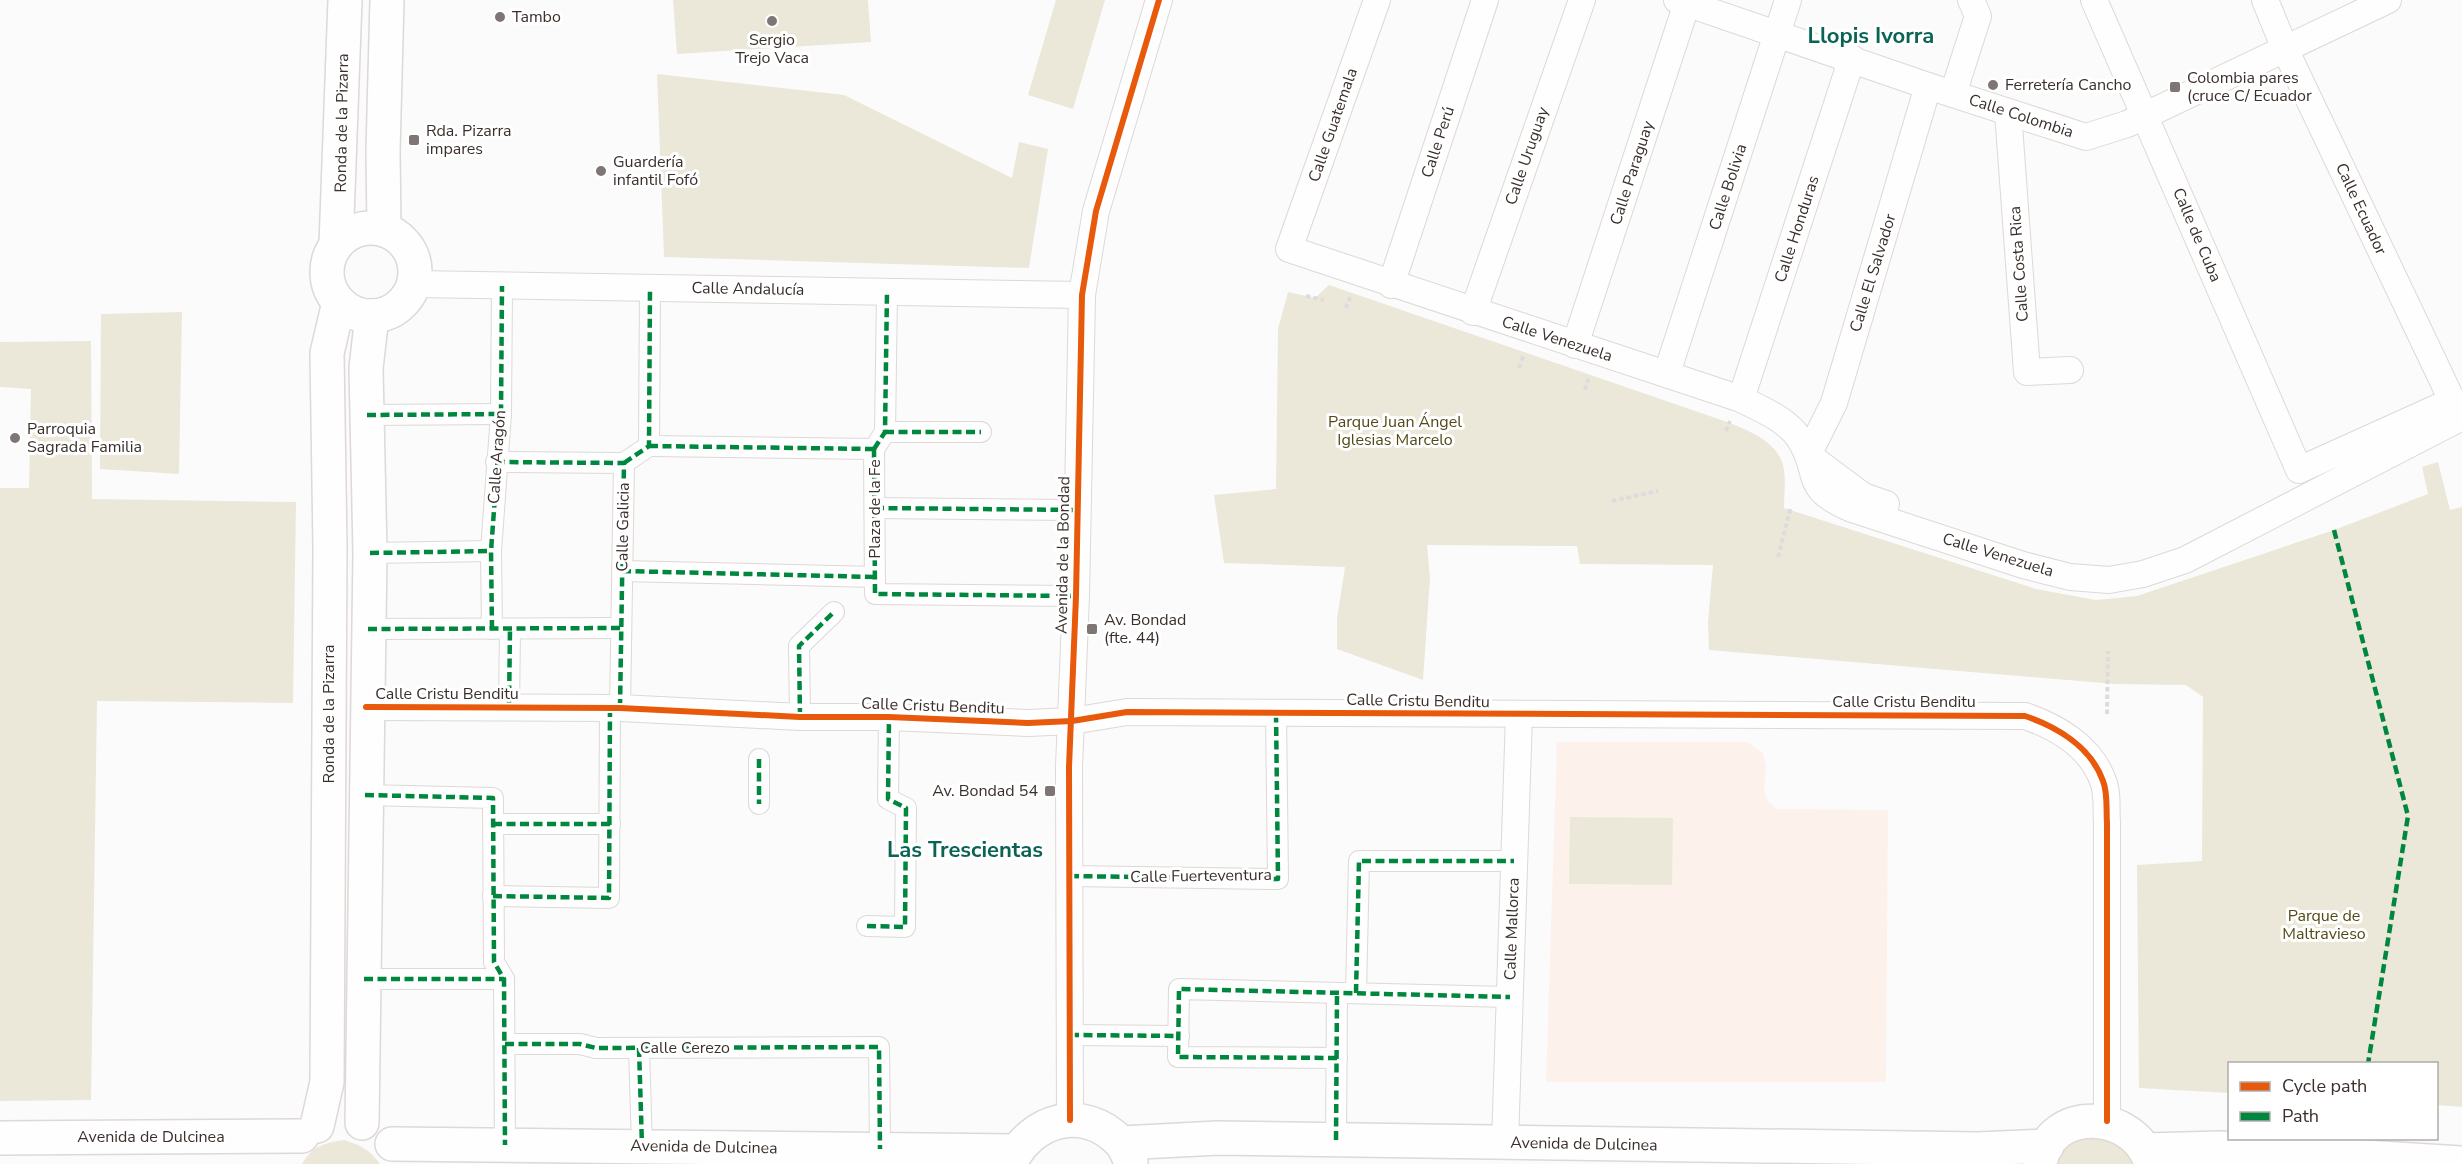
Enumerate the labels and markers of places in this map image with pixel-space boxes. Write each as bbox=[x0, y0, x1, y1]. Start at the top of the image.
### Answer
place label: Tambo bbox=[512, 6, 561, 28]
marker: Tambo bbox=[493, 10, 507, 24]
marker: Sergio Trejo Vaca bbox=[765, 14, 779, 28]
place label: Sergio Trejo Vaca bbox=[735, 29, 809, 69]
place label: Colombia pares (cruce C/ Ecuador bbox=[2187, 67, 2312, 107]
place label: Ferretería Cancho bbox=[2005, 74, 2131, 96]
marker: Ferretería Cancho bbox=[1986, 78, 2000, 92]
marker: Colombia pares (cruce C/ Ecuador bbox=[2168, 80, 2182, 94]
place label: Rda. Pizarra impares bbox=[426, 120, 512, 160]
marker: Rda. Pizarra impares bbox=[407, 133, 421, 147]
place label: Guardería infantil Fofó bbox=[613, 151, 698, 191]
marker: Guardería infantil Fofó bbox=[594, 164, 608, 178]
place label: Parroquia Sagrada Familia bbox=[27, 418, 142, 458]
marker: Parroquia Sagrada Familia bbox=[8, 431, 22, 445]
place label: Av. Bondad (fte. 44) bbox=[1104, 609, 1186, 649]
marker: Av. Bondad (fte. 44) bbox=[1085, 622, 1099, 636]
place label: Av. Bondad 54 bbox=[932, 780, 1038, 802]
marker: Av. Bondad 54 bbox=[1043, 784, 1057, 798]

